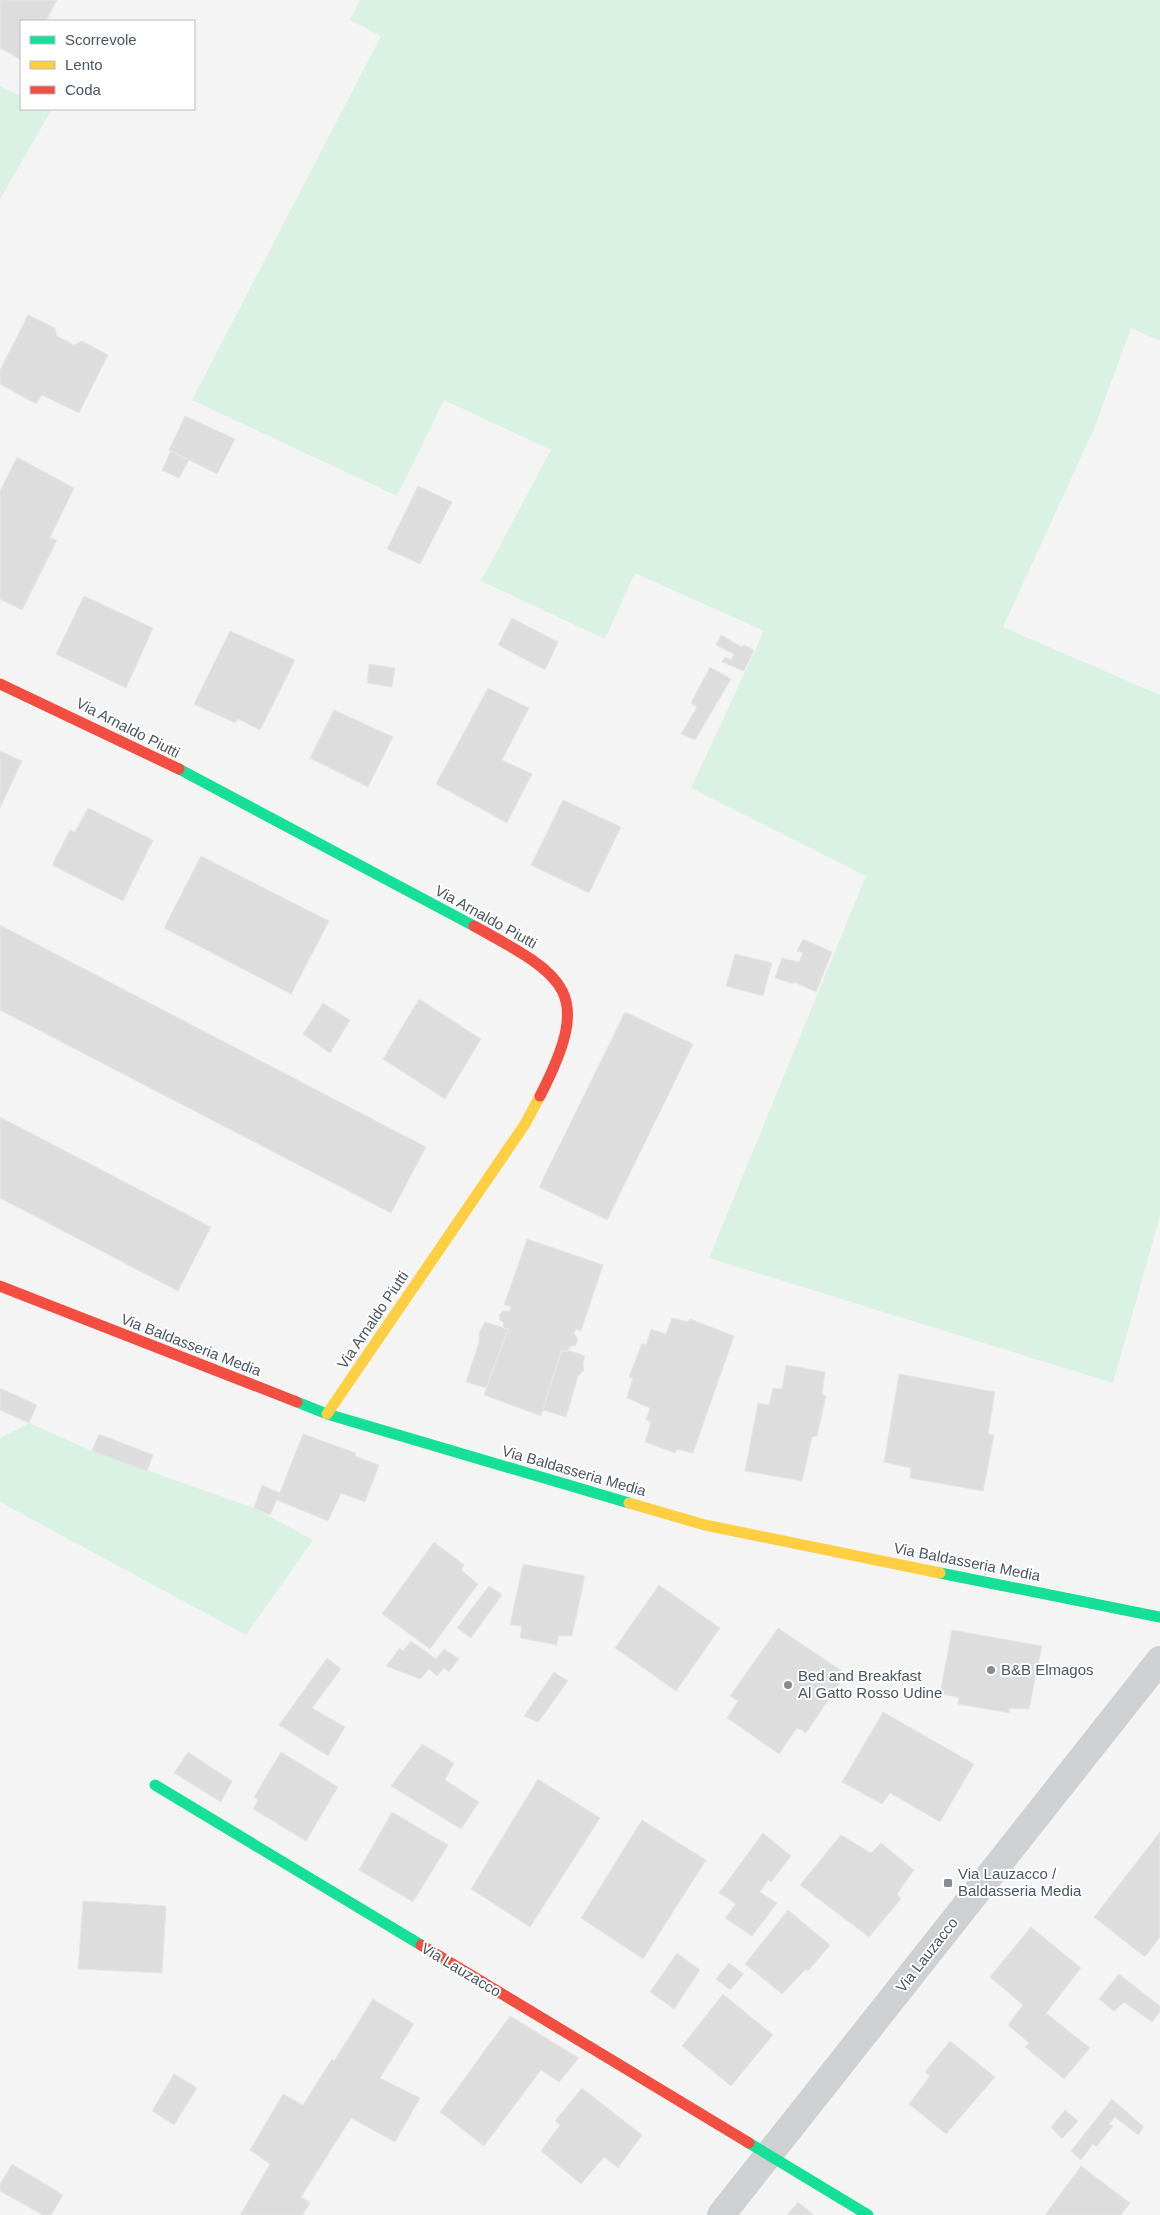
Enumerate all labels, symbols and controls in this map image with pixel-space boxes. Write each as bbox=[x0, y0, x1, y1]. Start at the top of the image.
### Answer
legend bbox=[20, 20, 195, 110]
text: Scorrevole bbox=[65, 31, 137, 48]
text: Lento bbox=[65, 56, 103, 73]
text: Coda bbox=[65, 81, 102, 98]
street label: Via Arnaldo Piutti bbox=[74, 694, 183, 761]
street label: Via Arnaldo Piutti bbox=[432, 882, 540, 952]
street label: Via Arnaldo Piutti bbox=[334, 1268, 411, 1372]
street label: Via Baldasseria Media bbox=[119, 1310, 264, 1379]
street label: Via Baldasseria Media bbox=[500, 1442, 649, 1499]
street label: Via Baldasseria Media bbox=[892, 1539, 1042, 1584]
place label: B&B Elmagos bbox=[1001, 1661, 1094, 1678]
marker: B&B Elmagos bbox=[985, 1664, 997, 1676]
place label: Bed and Breakfast Al Gatto Rosso Udine bbox=[798, 1667, 942, 1701]
marker: Bed and Breakfast Al Gatto Rosso Udine bbox=[782, 1679, 794, 1691]
place label: Via Lauzacco / Baldasseria Media bbox=[958, 1865, 1082, 1899]
marker: Via Lauzacco / Baldasseria Media bbox=[942, 1877, 954, 1889]
street label: Via Lauzacco bbox=[892, 1914, 961, 1995]
street label: Via Lauzacco bbox=[418, 1939, 504, 2000]

